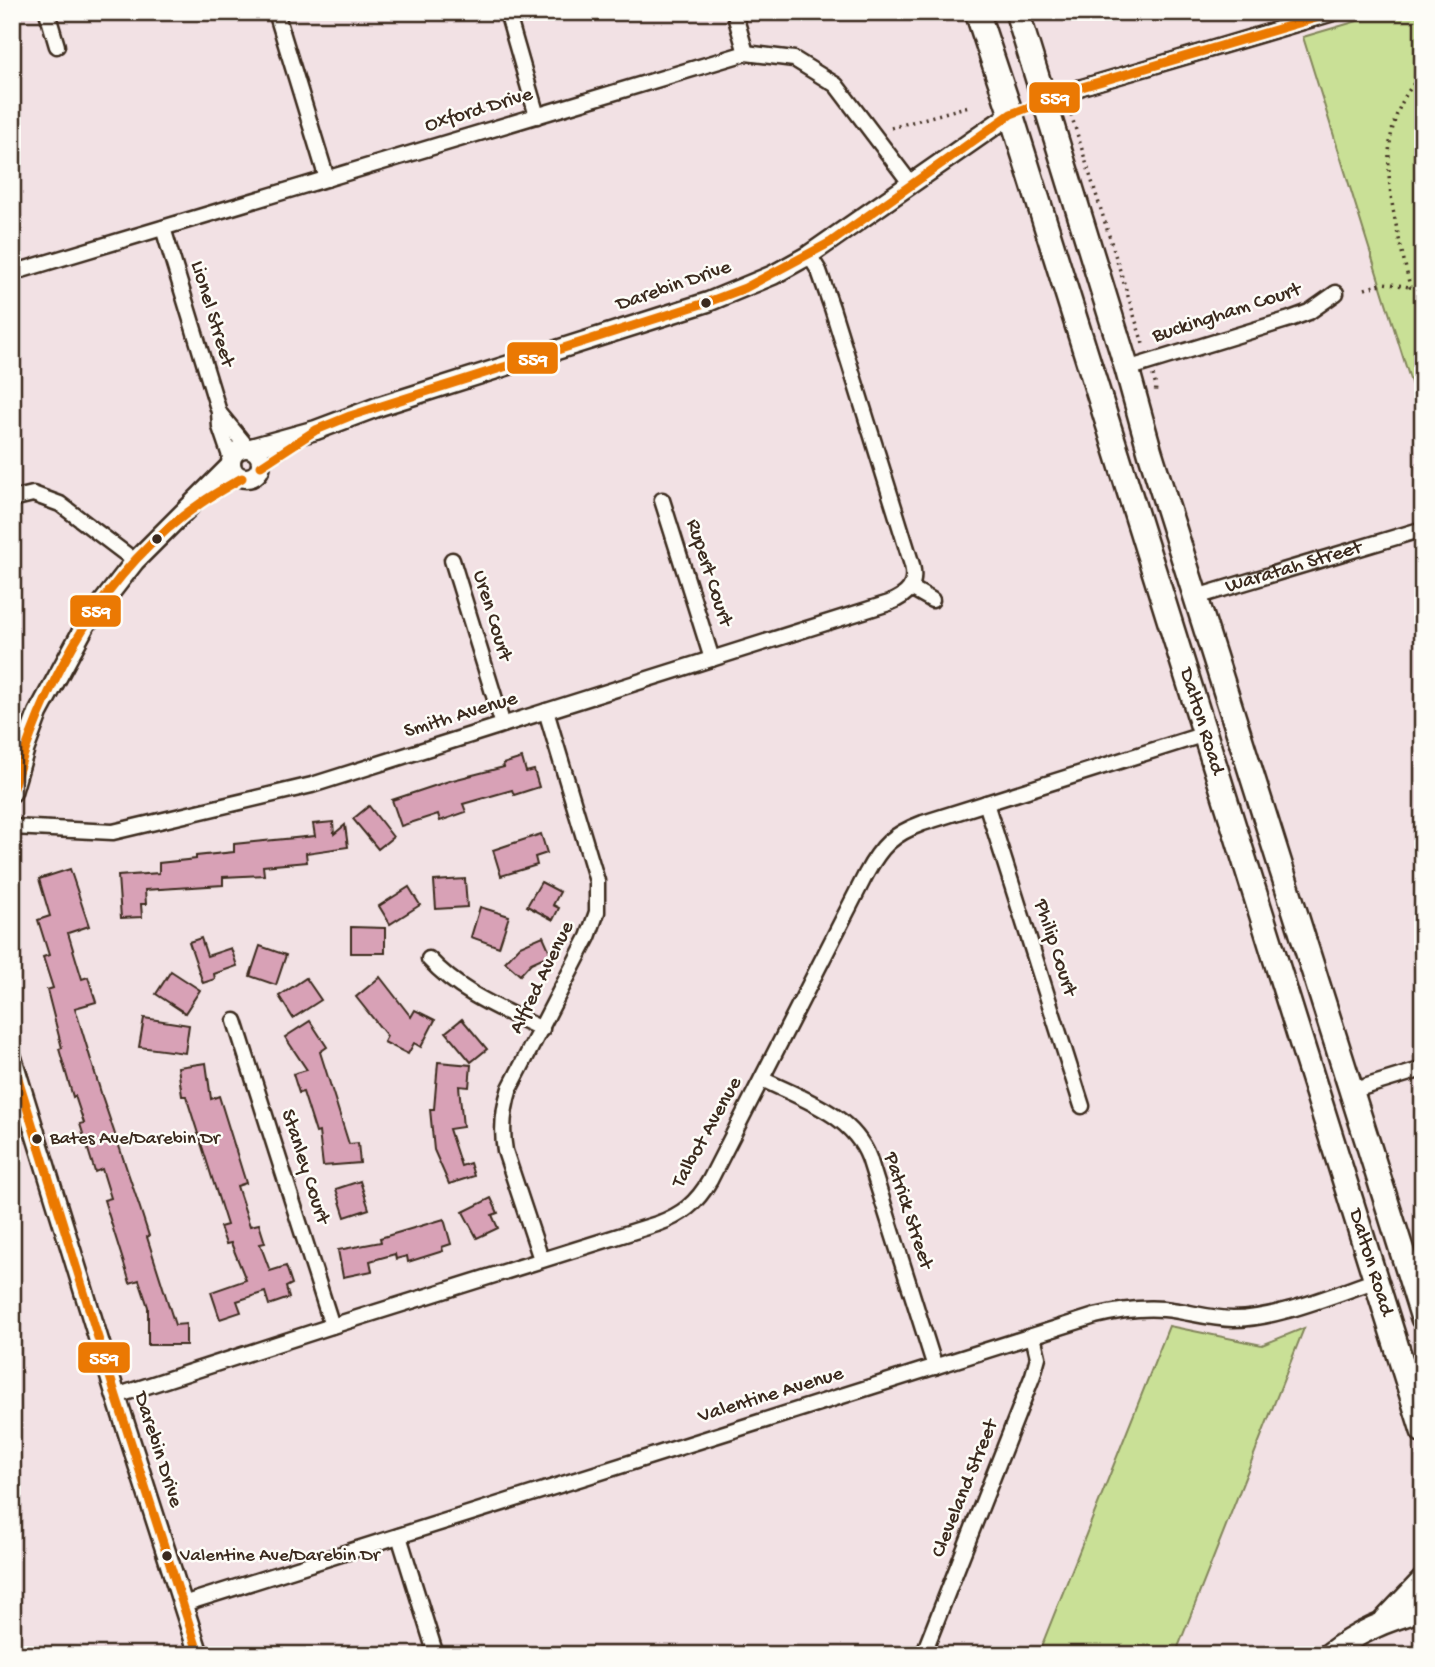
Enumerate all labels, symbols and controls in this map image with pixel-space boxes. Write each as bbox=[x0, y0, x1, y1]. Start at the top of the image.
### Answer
line badge: 559 bbox=[1028, 81, 1081, 114]
street label: Oxford Drive bbox=[422, 82, 537, 139]
text: 559 bbox=[1040, 89, 1070, 112]
street label: Darebin Drive bbox=[611, 255, 736, 319]
street label: Lionel Street bbox=[183, 258, 240, 372]
street label: Buckingham Court bbox=[1149, 277, 1307, 350]
unlabelled marker bbox=[699, 296, 713, 310]
line badge: 559 bbox=[506, 341, 559, 375]
text: 559 bbox=[518, 350, 548, 373]
street label: Rupert Court bbox=[679, 516, 738, 632]
unlabelled marker bbox=[150, 532, 164, 546]
street label: Waratah Street bbox=[1222, 535, 1367, 600]
street label: Uren Court bbox=[465, 568, 517, 667]
line badge: 559 bbox=[69, 594, 122, 628]
text: 559 bbox=[81, 602, 111, 625]
street label: Dalton Road bbox=[1172, 663, 1230, 779]
street label: Smith Avenue bbox=[401, 687, 522, 745]
street label: Philip Court bbox=[1026, 896, 1082, 1002]
street label: Alfred Avenue bbox=[505, 917, 582, 1038]
street label: Talbot Avenue bbox=[667, 1072, 749, 1194]
street label: Stanley Court bbox=[274, 1107, 335, 1230]
place label: Bates Ave/Darebin Dr bbox=[49, 1128, 222, 1151]
marker: Bates Ave/Darebin Dr bbox=[30, 1132, 44, 1146]
street label: Patrick Street bbox=[876, 1149, 938, 1275]
street label: Dalton Road bbox=[1341, 1204, 1399, 1321]
line badge: 559 bbox=[77, 1341, 131, 1374]
text: 559 bbox=[89, 1349, 119, 1372]
street label: Valentine Avenue bbox=[694, 1362, 848, 1430]
street label: Darebin Drive bbox=[126, 1387, 188, 1512]
street label: Cleveland Street bbox=[927, 1414, 1006, 1562]
place label: Valentine Ave/Darebin Dr bbox=[179, 1545, 382, 1568]
marker: Valentine Ave/Darebin Dr bbox=[160, 1549, 174, 1563]

